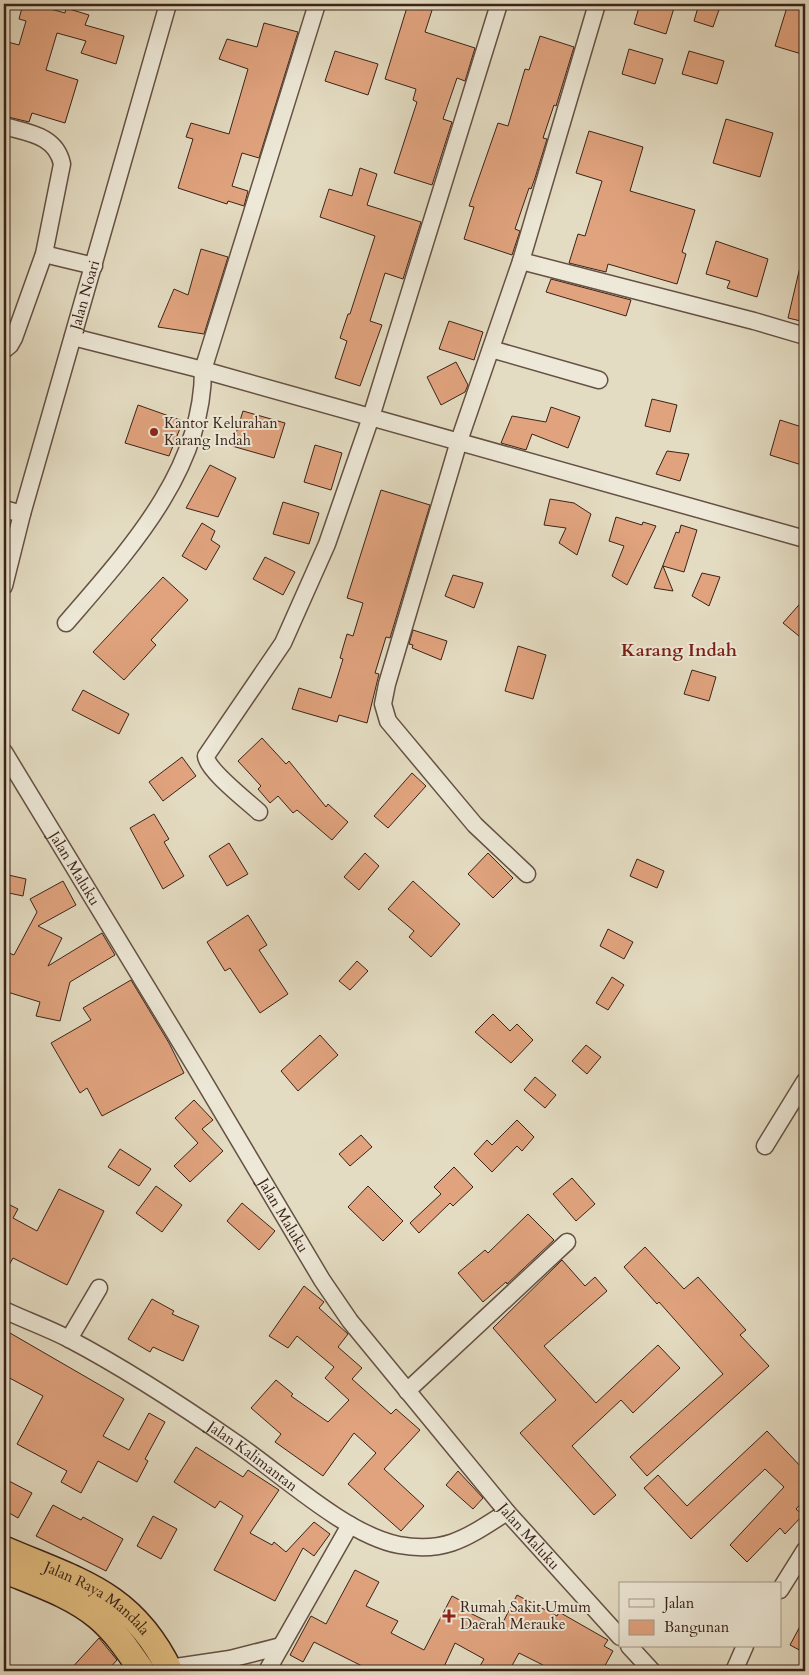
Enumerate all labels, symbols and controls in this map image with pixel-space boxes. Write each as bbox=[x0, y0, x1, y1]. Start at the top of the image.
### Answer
street label: Jalan Noari bbox=[65, 258, 104, 334]
place label: Kantor Kelurahan Karang Indah bbox=[164, 413, 278, 450]
marker: Kantor Kelurahan Karang Indah bbox=[148, 426, 160, 438]
district label: Karang Indah bbox=[621, 638, 737, 663]
street label: Jalan Maluku bbox=[43, 826, 105, 909]
street label: Jalan Maluku bbox=[253, 1173, 313, 1256]
street label: Jalan Kalimantan bbox=[202, 1415, 302, 1496]
street label: Jalan Maluku bbox=[492, 1497, 564, 1574]
street label: Jalan Raya Mandala bbox=[39, 1556, 155, 1640]
legend bbox=[619, 1582, 782, 1648]
text: Jalan bbox=[662, 1593, 695, 1613]
place label: Rumah Sakit Umum Daerah Merauke bbox=[460, 1597, 591, 1634]
marker: Rumah Sakit Umum Daerah Merauke bbox=[442, 1609, 456, 1623]
text: Bangunan bbox=[664, 1617, 730, 1637]

